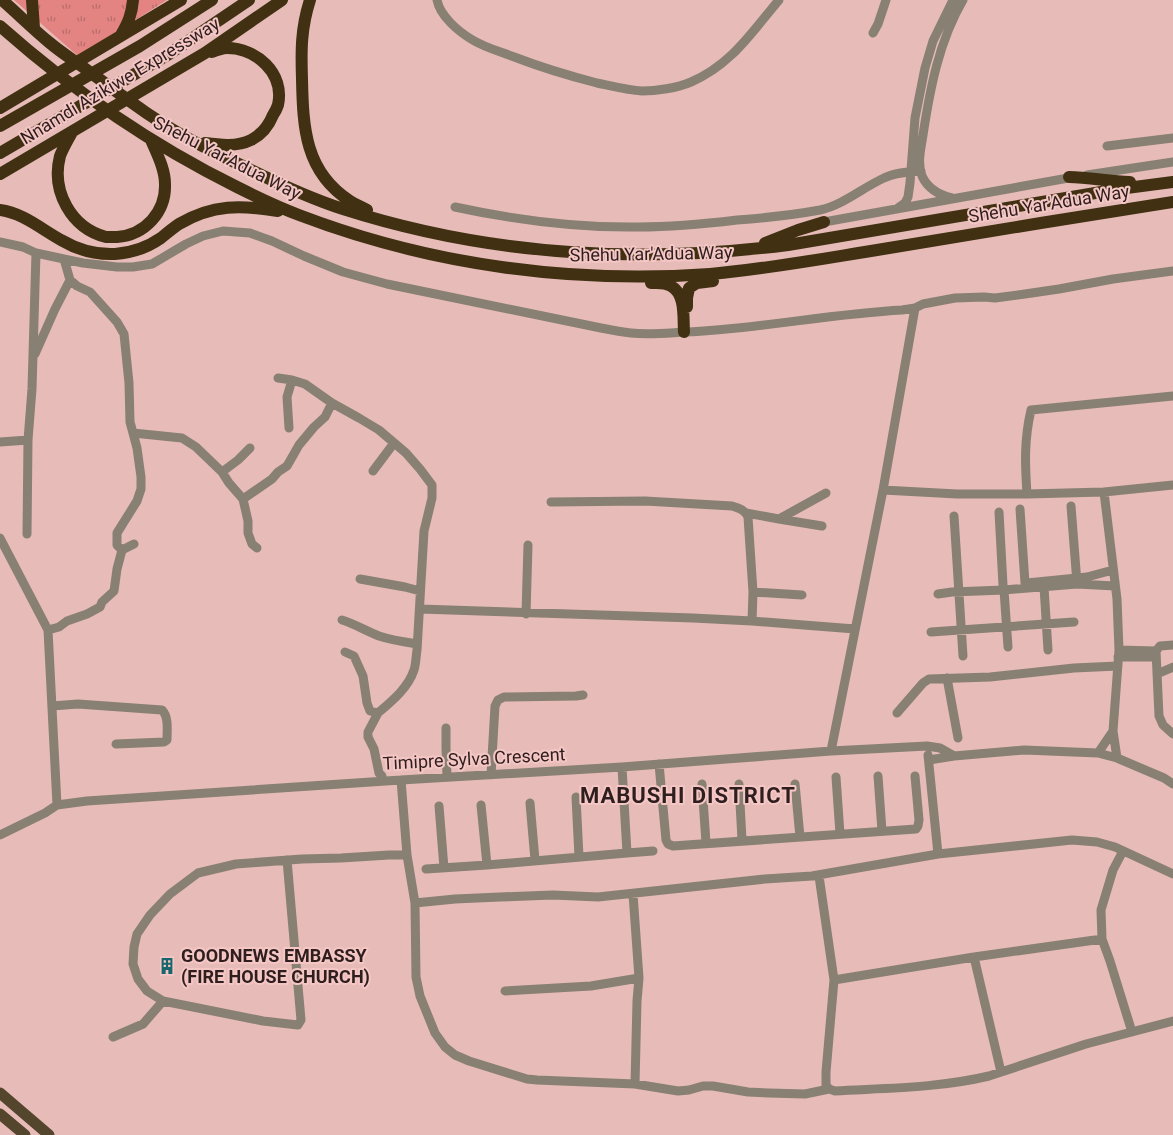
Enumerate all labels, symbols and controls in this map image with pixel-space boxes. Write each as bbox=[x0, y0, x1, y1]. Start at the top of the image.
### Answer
street label: Nnamdi Azikiwe Expressway bbox=[16, 12, 224, 148]
street label: Shehu Yar'Adua Way bbox=[150, 111, 305, 204]
street label: Shehu Yar'Adua Way bbox=[967, 180, 1131, 227]
street label: Shehu Yar'Adua Way bbox=[569, 242, 733, 265]
street label: Timipre Sylva Crescent bbox=[382, 743, 566, 774]
district label: MABUSHI DISTRICT bbox=[580, 783, 796, 808]
place label: GOODNEWS EMBASSY (FIRE HOUSE CHURCH) bbox=[181, 945, 370, 988]
building icon: GOODNEWS EMBASSY (FIRE HOUSE CHURCH) bbox=[157, 956, 177, 976]

